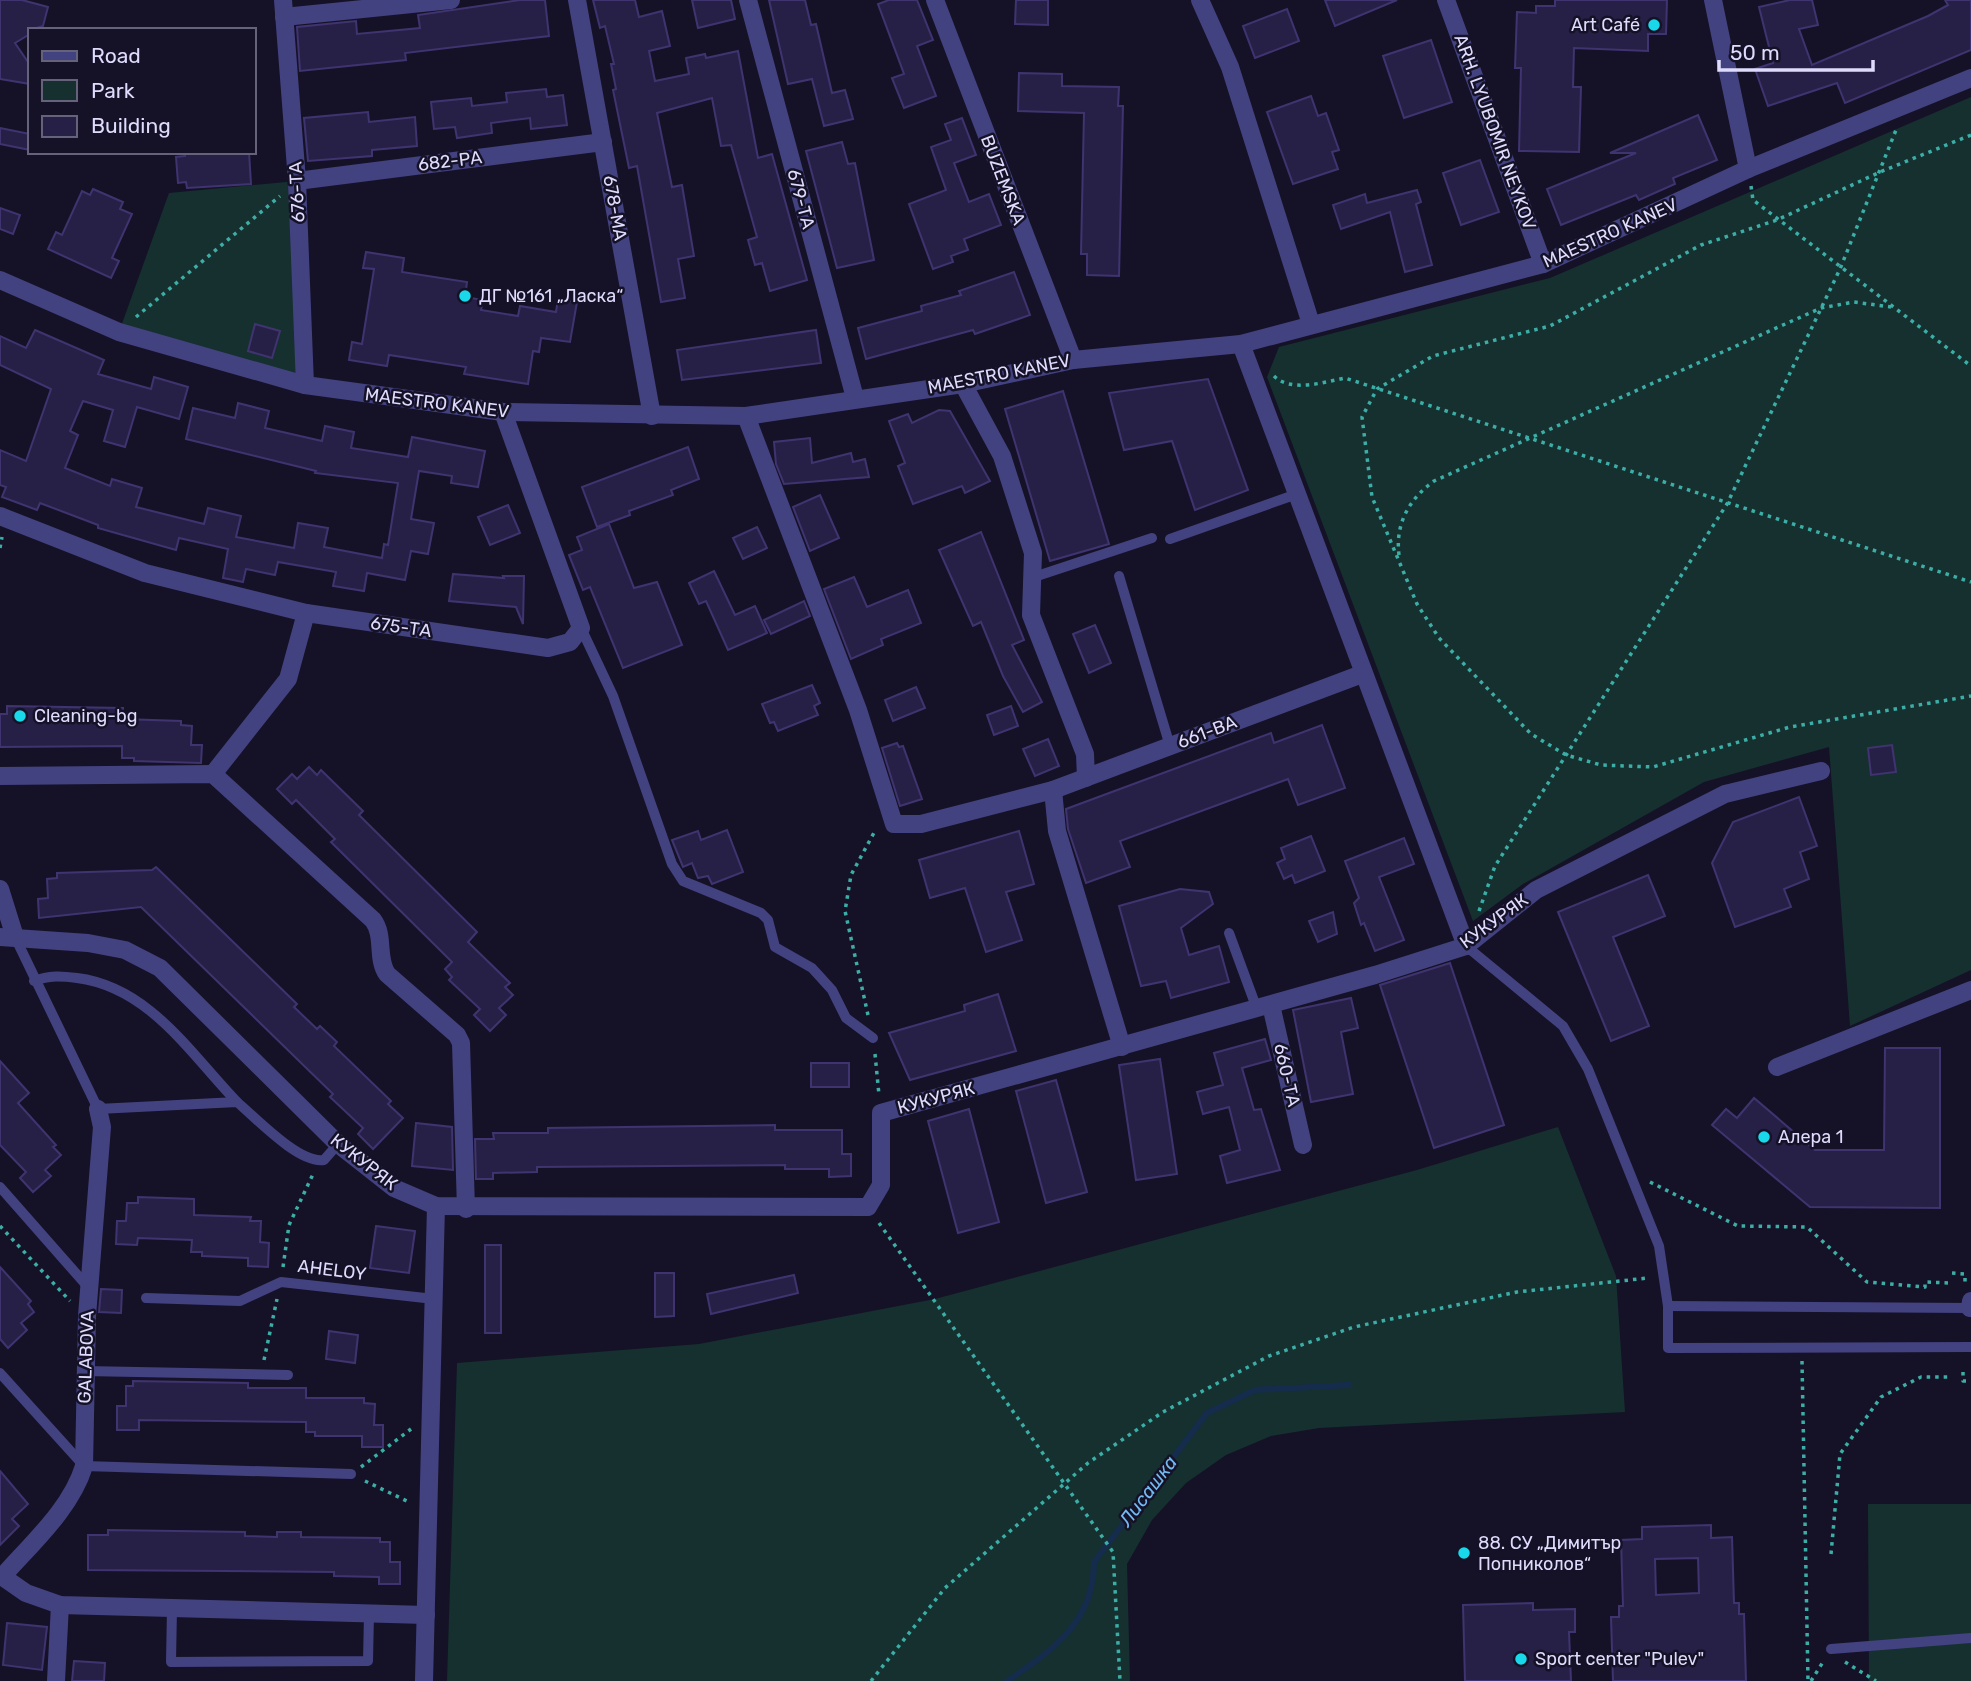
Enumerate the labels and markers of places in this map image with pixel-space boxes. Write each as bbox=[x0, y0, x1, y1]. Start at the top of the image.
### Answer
place label: Art Café bbox=[1571, 14, 1640, 36]
marker: Art Café bbox=[1646, 17, 1662, 33]
place label: ДГ №161 „Ласка“ bbox=[479, 285, 623, 307]
marker: ДГ №161 „Ласка“ bbox=[457, 288, 473, 304]
place label: Cleaning-bg bbox=[34, 705, 137, 727]
marker: Cleaning-bg bbox=[12, 708, 28, 724]
place label: Алера 1 bbox=[1778, 1126, 1843, 1148]
marker: Алера 1 bbox=[1756, 1129, 1772, 1145]
place label: 88. СУ „Димитър Попниколов“ bbox=[1478, 1532, 1621, 1575]
marker: 88. СУ „Димитър Попниколов“ bbox=[1456, 1545, 1472, 1561]
place label: Sport center "Pulev" bbox=[1535, 1648, 1704, 1670]
marker: Sport center "Pulev" bbox=[1513, 1651, 1529, 1667]

